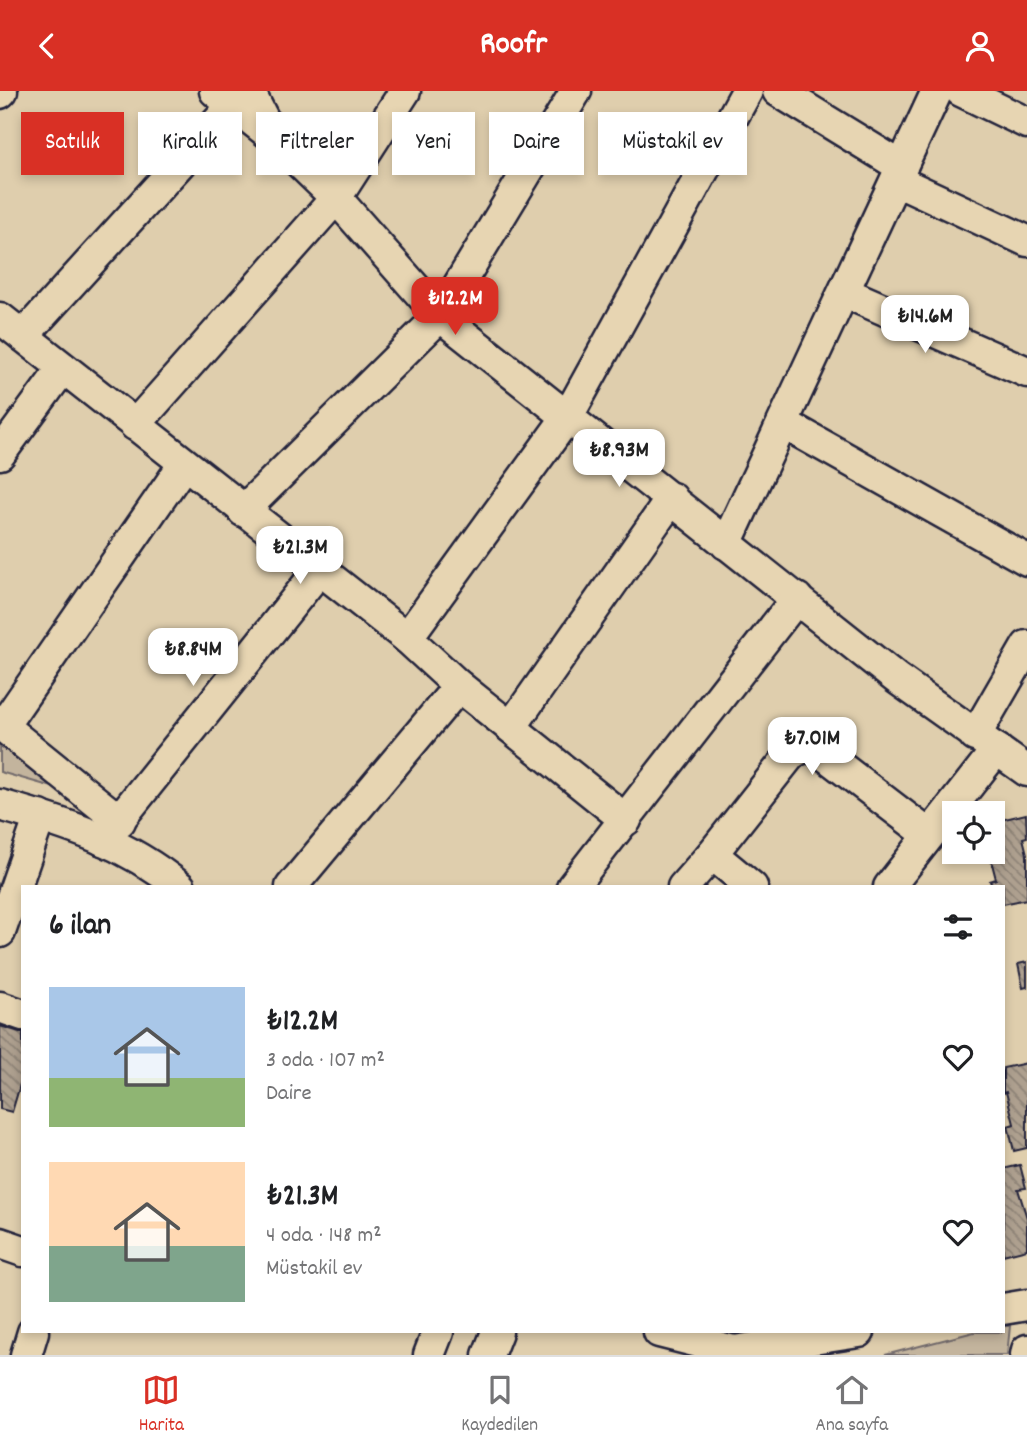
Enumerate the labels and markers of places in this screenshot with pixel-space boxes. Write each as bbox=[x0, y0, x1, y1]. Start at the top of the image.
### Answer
pin: ₺12.2M bbox=[398, 278, 512, 337]
pin: ₺14.6M bbox=[868, 295, 982, 355]
pin: ₺8.93M bbox=[562, 429, 676, 489]
pin: ₺21.3M bbox=[243, 526, 357, 586]
pin: ₺8.84M bbox=[136, 629, 250, 688]
pin: ₺7.01M bbox=[755, 717, 869, 777]

